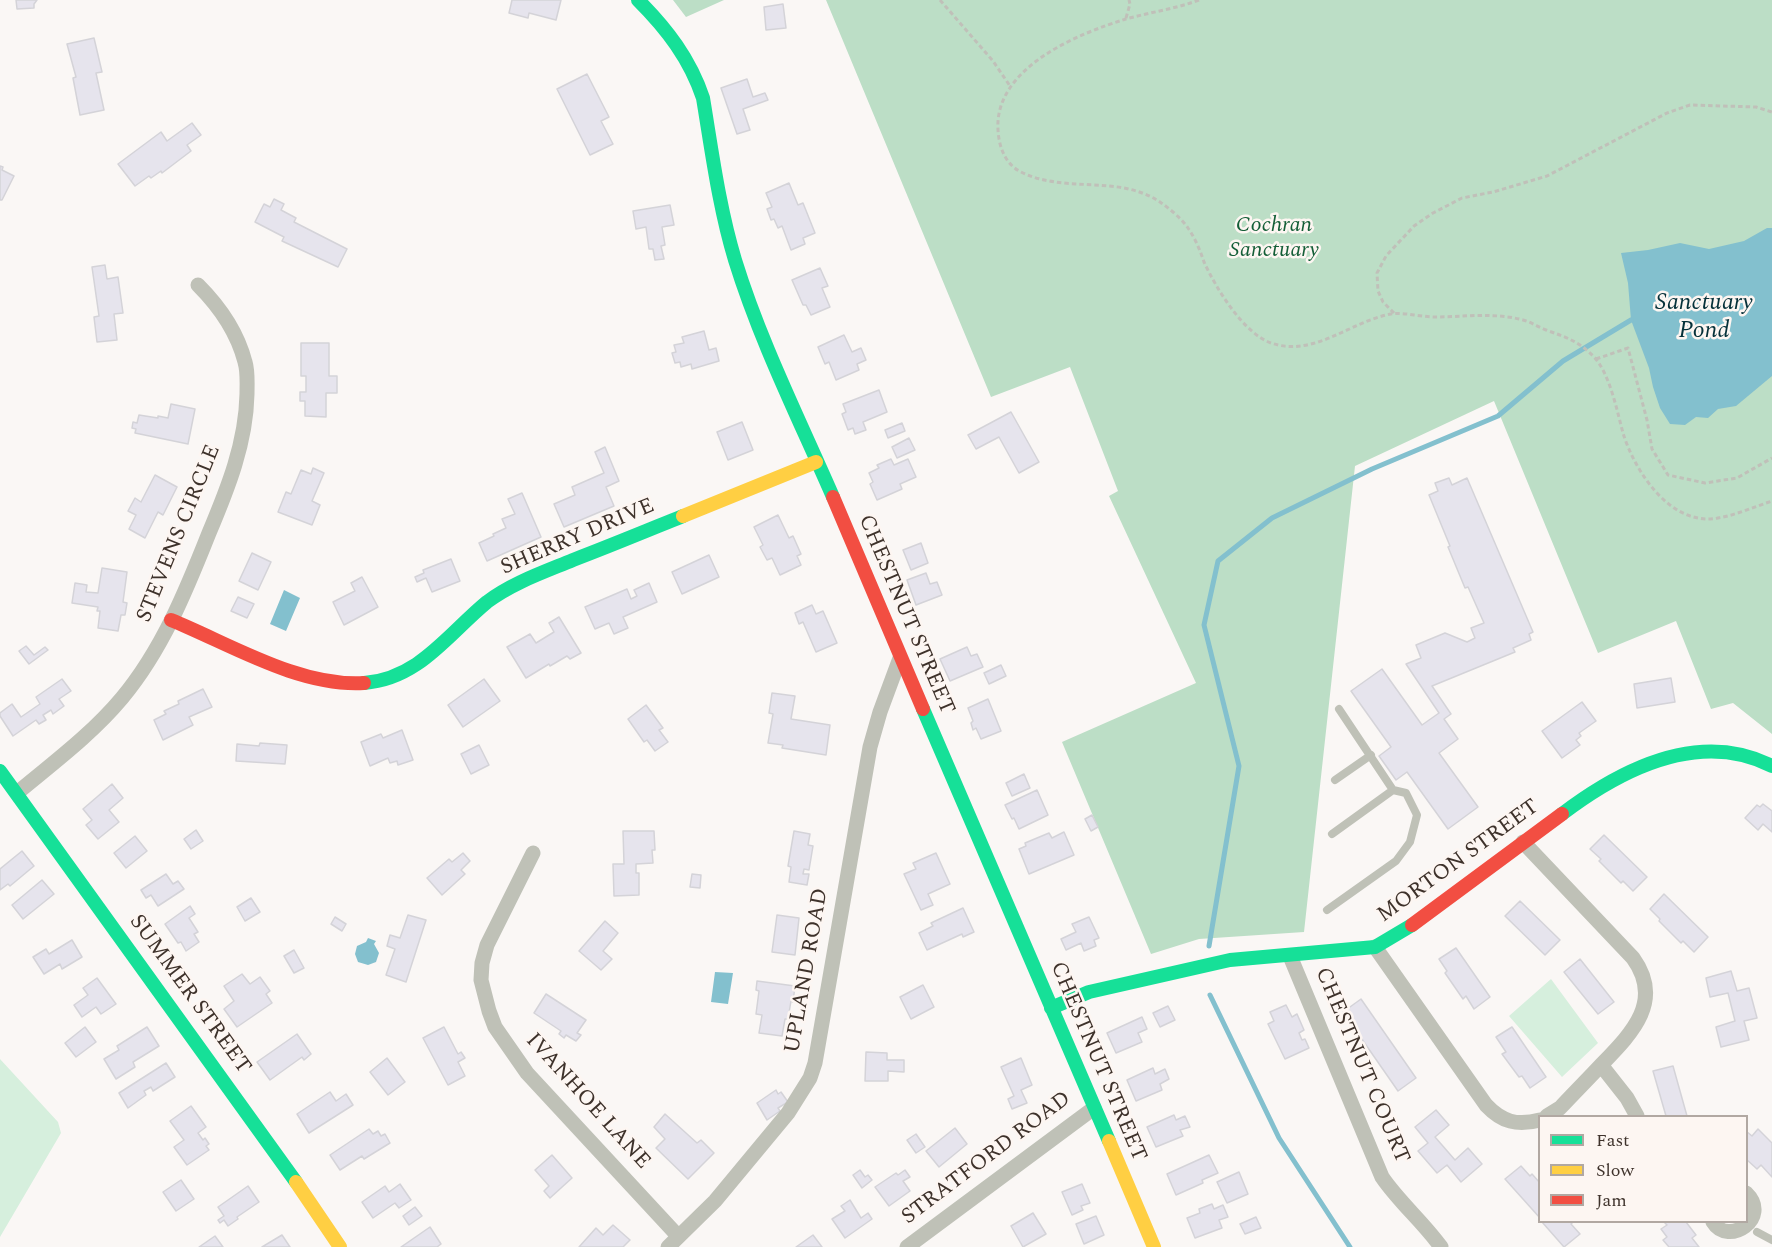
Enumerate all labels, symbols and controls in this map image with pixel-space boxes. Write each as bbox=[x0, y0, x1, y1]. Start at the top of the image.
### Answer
park label: Cochran Sanctuary bbox=[1229, 214, 1319, 266]
water label: Sanctuary Pond bbox=[1655, 290, 1753, 346]
street label: STEVENS CIRCLE bbox=[132, 441, 228, 627]
street label: SHERRY DRIVE bbox=[497, 494, 659, 582]
street label: CHESTNUT STREET bbox=[851, 511, 959, 719]
street label: MORTON STREET bbox=[1373, 795, 1545, 929]
street label: UPLAND ROAD bbox=[781, 887, 835, 1055]
street label: SUMMER STREET bbox=[122, 910, 256, 1080]
street label: CHESTNUT STREET bbox=[1043, 958, 1151, 1166]
street label: CHESTNUT COURT bbox=[1308, 964, 1414, 1168]
street label: IVANHOE LANE bbox=[519, 1028, 655, 1176]
street label: STRATFORD ROAD bbox=[897, 1087, 1077, 1231]
legend bbox=[1538, 1115, 1748, 1223]
text: Fast bbox=[1596, 1127, 1629, 1154]
text: Slow bbox=[1596, 1157, 1634, 1184]
text: Jam bbox=[1596, 1187, 1627, 1214]

